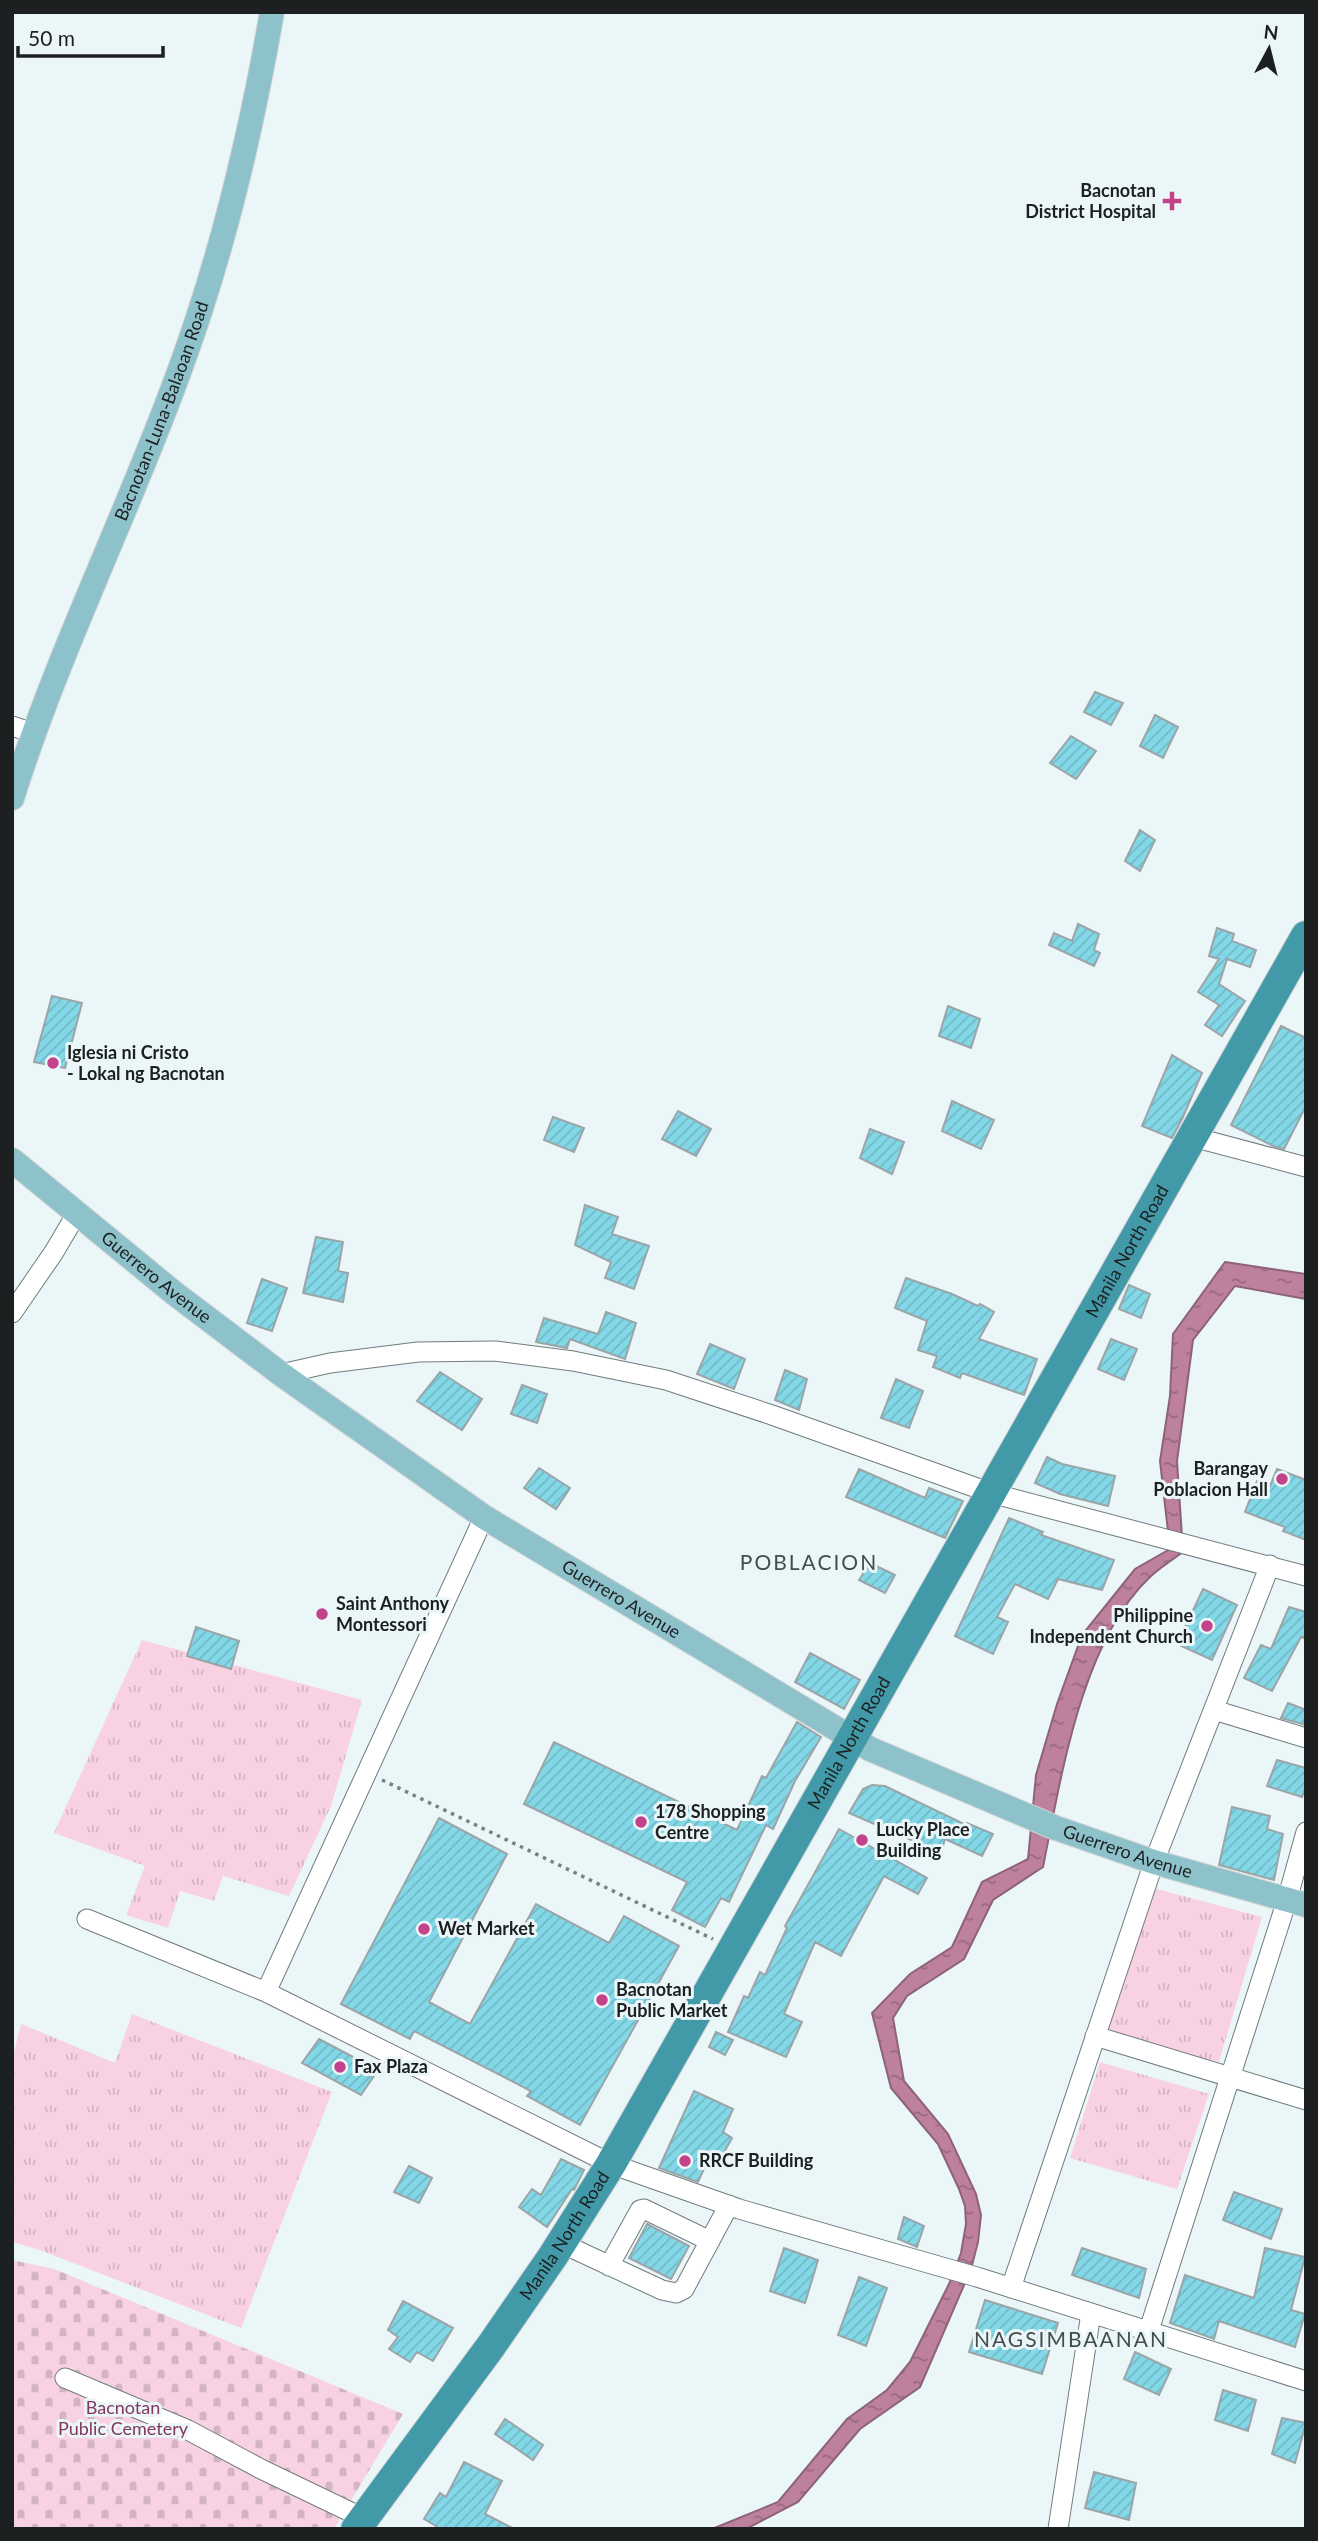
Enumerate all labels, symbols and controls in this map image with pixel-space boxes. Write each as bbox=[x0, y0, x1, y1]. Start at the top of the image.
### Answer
scale bar bbox=[18, 14, 163, 58]
north arrow bbox=[1234, 14, 1304, 84]
text: N bbox=[1262, 19, 1280, 44]
text: 50 m bbox=[28, 25, 75, 50]
place label: Bacnotan District Hospital bbox=[1025, 179, 1156, 222]
marker: Bacnotan District Hospital bbox=[1162, 191, 1182, 211]
street label: Bacnotan-Luna-Balaoan Road bbox=[109, 298, 213, 524]
place label: Iglesia ni Cristo - Lokal ng Bacnotan bbox=[67, 1041, 225, 1084]
marker: Iglesia ni Cristo - Lokal ng Bacnotan bbox=[45, 1055, 61, 1071]
street label: Manila North Road bbox=[1080, 1181, 1173, 1321]
street label: Guerrero Avenue bbox=[97, 1226, 216, 1327]
place label: Barangay Poblacion Hall bbox=[1153, 1457, 1268, 1500]
marker: Barangay Poblacion Hall bbox=[1274, 1471, 1290, 1487]
district label: POBLACION bbox=[740, 1549, 878, 1574]
street label: Guerrero Avenue bbox=[558, 1554, 685, 1643]
place label: Saint Anthony Montessori bbox=[336, 1592, 450, 1635]
place label: Philippine Independent Church bbox=[1029, 1604, 1193, 1647]
marker: Saint Anthony Montessori bbox=[314, 1606, 330, 1622]
marker: Philippine Independent Church bbox=[1199, 1618, 1215, 1634]
street label: Manila North Road bbox=[802, 1672, 895, 1813]
place label: 178 Shopping Centre bbox=[655, 1800, 766, 1843]
marker: 178 Shopping Centre bbox=[633, 1814, 649, 1830]
place label: Lucky Place Building bbox=[876, 1818, 970, 1861]
street label: Guerrero Avenue bbox=[1060, 1819, 1195, 1882]
marker: Lucky Place Building bbox=[854, 1832, 870, 1848]
place label: Wet Market bbox=[438, 1917, 535, 1939]
marker: Wet Market bbox=[416, 1921, 432, 1937]
place label: Bacnotan Public Market bbox=[616, 1978, 728, 2021]
marker: Bacnotan Public Market bbox=[594, 1992, 610, 2008]
place label: Fax Plaza bbox=[354, 2055, 428, 2077]
marker: Fax Plaza bbox=[332, 2059, 348, 2075]
place label: RRCF Building bbox=[699, 2149, 814, 2171]
marker: RRCF Building bbox=[677, 2153, 693, 2169]
street label: Manila North Road bbox=[514, 2167, 614, 2304]
district label: NAGSIMBAANAN bbox=[974, 2326, 1168, 2351]
park label: Bacnotan Public Cemetery bbox=[58, 2396, 189, 2439]

